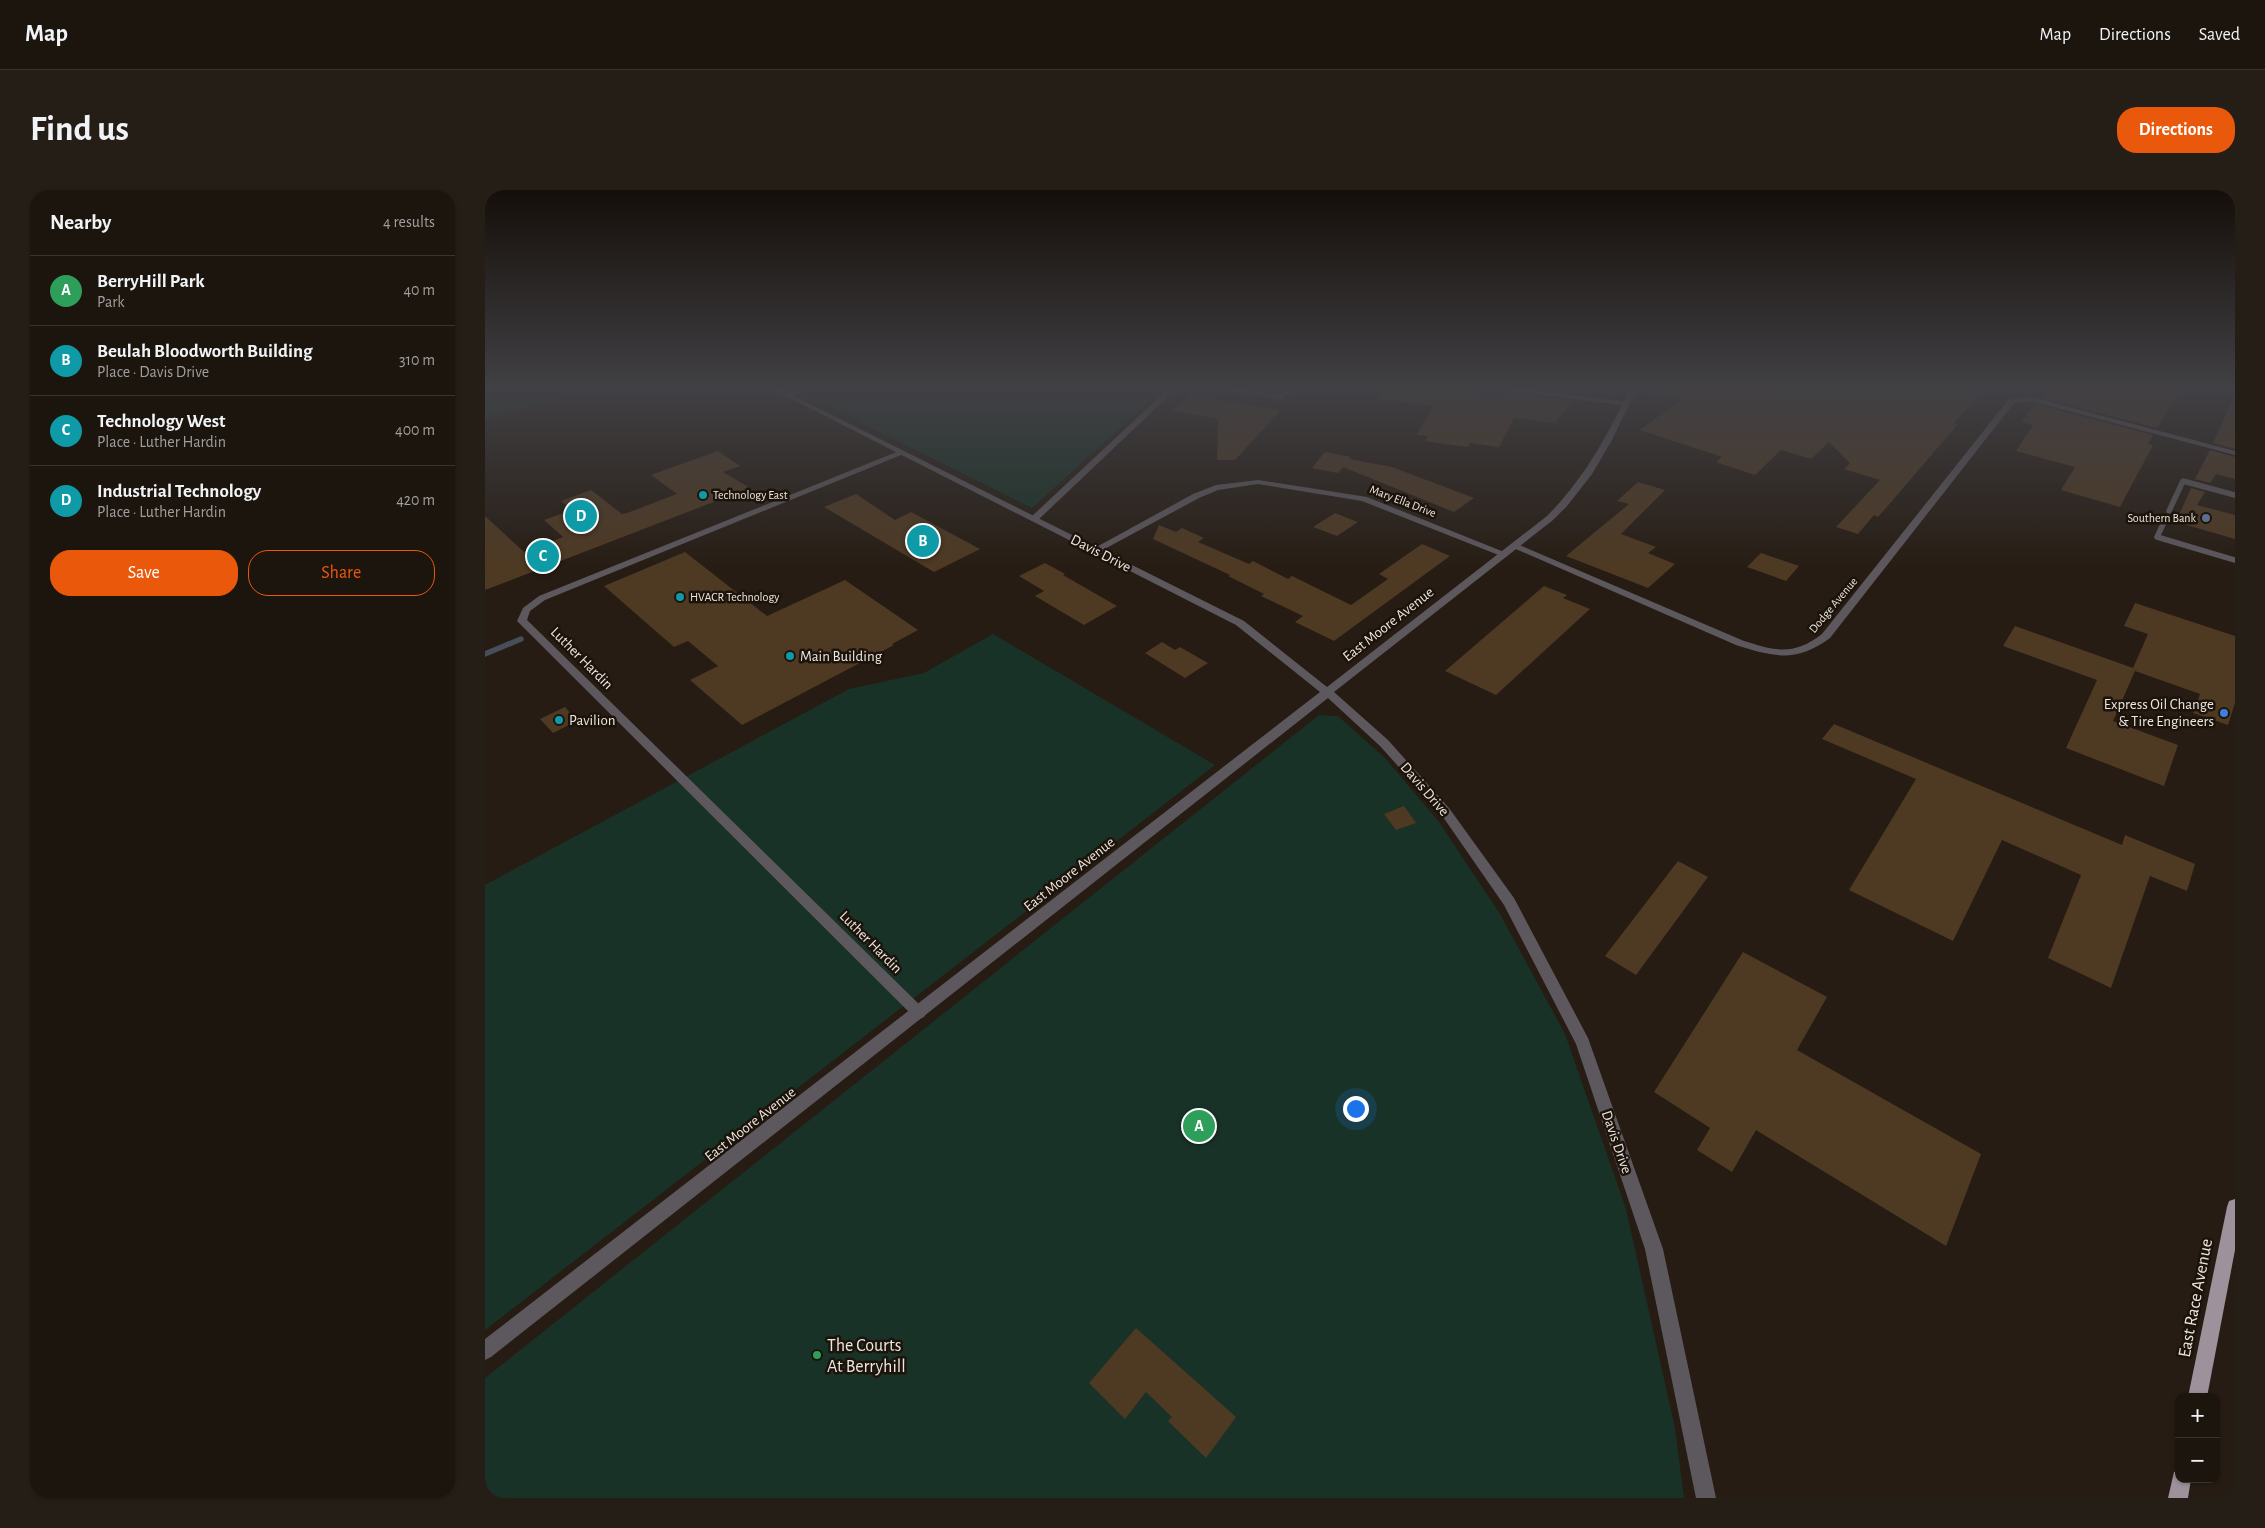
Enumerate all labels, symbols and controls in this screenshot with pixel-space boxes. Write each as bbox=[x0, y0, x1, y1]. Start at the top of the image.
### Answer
text: Map bbox=[25, 22, 68, 46]
text: Map bbox=[2040, 26, 2071, 44]
text: Directions bbox=[2099, 26, 2171, 44]
text: Saved bbox=[2199, 26, 2240, 44]
button: Directions bbox=[2117, 107, 2235, 153]
text: Find us bbox=[30, 112, 129, 147]
text: Nearby bbox=[50, 212, 111, 233]
text: 4 results bbox=[383, 214, 435, 230]
text: BerryHill Park bbox=[97, 272, 205, 291]
text: A bbox=[61, 282, 71, 298]
text: 40 m bbox=[403, 282, 435, 298]
text: Park bbox=[97, 294, 125, 310]
text: Beulah Bloodworth Building bbox=[97, 342, 312, 361]
text: B bbox=[61, 352, 71, 368]
text: 310 m bbox=[399, 352, 435, 368]
text: Place · Davis Drive bbox=[97, 364, 209, 380]
text: Technology West bbox=[97, 412, 225, 431]
text: C bbox=[62, 422, 70, 438]
text: 400 m bbox=[395, 422, 435, 438]
text: Place · Luther Hardin bbox=[97, 434, 226, 450]
text: Industrial Technology bbox=[97, 482, 261, 501]
street label: Mary Ella Drive bbox=[1368, 483, 1438, 520]
marker: Technology East bbox=[697, 489, 709, 501]
place label: Technology East bbox=[713, 489, 788, 502]
text: D bbox=[61, 492, 71, 508]
text: 420 m bbox=[396, 492, 435, 508]
pin: D bbox=[565, 497, 597, 535]
text: Place · Luther Hardin bbox=[97, 504, 226, 520]
place label: Southern Bank bbox=[2127, 512, 2197, 524]
marker: Southern Bank bbox=[2200, 512, 2212, 524]
pin: B bbox=[907, 522, 939, 560]
street label: Davis Drive bbox=[1068, 532, 1133, 575]
pin: C bbox=[527, 537, 559, 575]
button: Save bbox=[50, 550, 238, 596]
button: Share bbox=[248, 550, 435, 596]
street label: Dodge Avenue bbox=[1806, 575, 1860, 635]
street label: East Moore Avenue bbox=[1340, 584, 1437, 664]
marker: HVACR Technology bbox=[674, 591, 686, 603]
place label: HVACR Technology bbox=[690, 591, 779, 604]
street label: Luther Hardin bbox=[548, 624, 616, 692]
place label: Main Building bbox=[800, 649, 883, 664]
marker: Main Building bbox=[784, 650, 796, 662]
place label: Express Oil Change & Tire Engineers bbox=[2104, 697, 2214, 729]
marker: Express Oil Change & Tire Engineers bbox=[2218, 707, 2230, 719]
place label: Pavilion bbox=[569, 713, 615, 728]
marker: Pavilion bbox=[553, 714, 565, 726]
street label: Davis Drive bbox=[1397, 760, 1452, 819]
street label: East Moore Avenue bbox=[1021, 834, 1118, 914]
street label: Luther Hardin bbox=[837, 908, 905, 976]
street label: East Moore Avenue bbox=[702, 1084, 799, 1164]
your location bbox=[1343, 1096, 1369, 1122]
pin: A bbox=[1183, 1107, 1215, 1145]
street label: Davis Drive bbox=[1599, 1109, 1634, 1176]
street label: East Race Avenue bbox=[2176, 1237, 2216, 1359]
place label: The Courts At Berryhill bbox=[827, 1337, 906, 1376]
marker: The Courts At Berryhill bbox=[811, 1349, 823, 1361]
map controls bbox=[2175, 1393, 2220, 1483]
button: + bbox=[2175, 1393, 2220, 1438]
button: − bbox=[2175, 1438, 2220, 1483]

